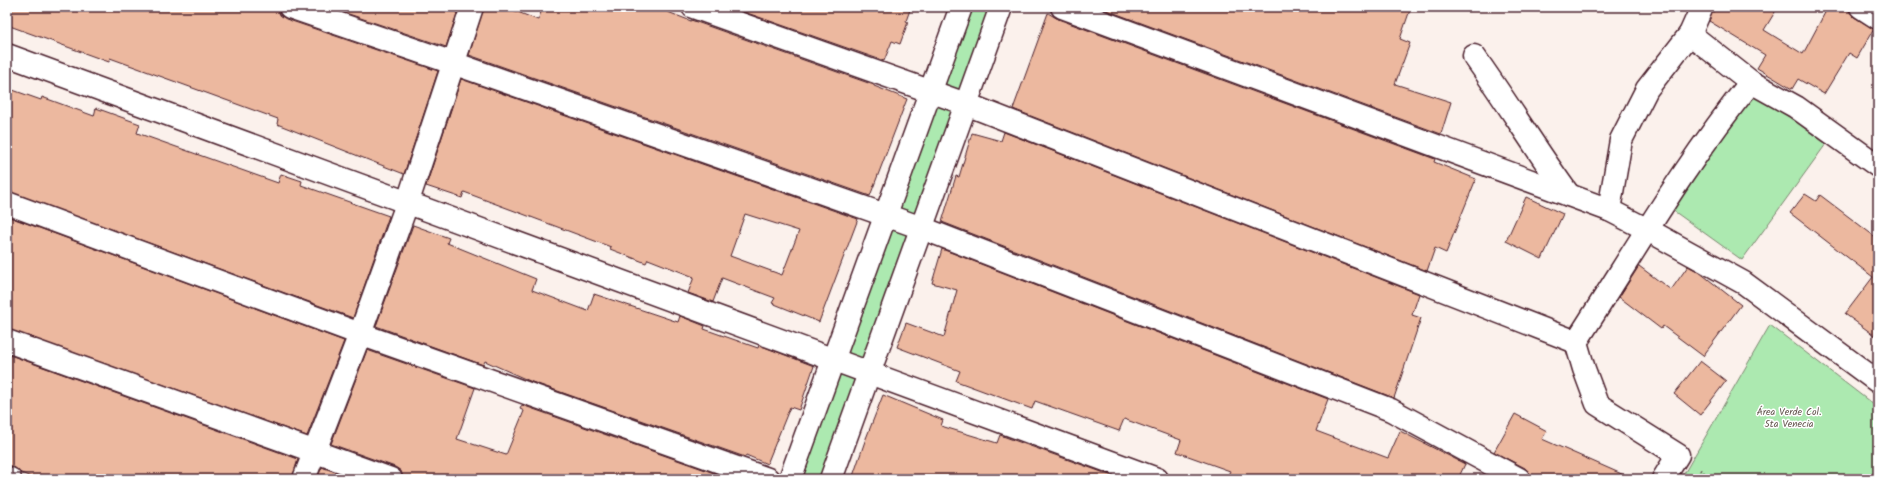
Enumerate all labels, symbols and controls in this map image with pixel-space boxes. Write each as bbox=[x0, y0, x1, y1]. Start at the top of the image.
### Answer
park label: Área Verde Col. 5ta Venecia bbox=[1757, 404, 1821, 432]

